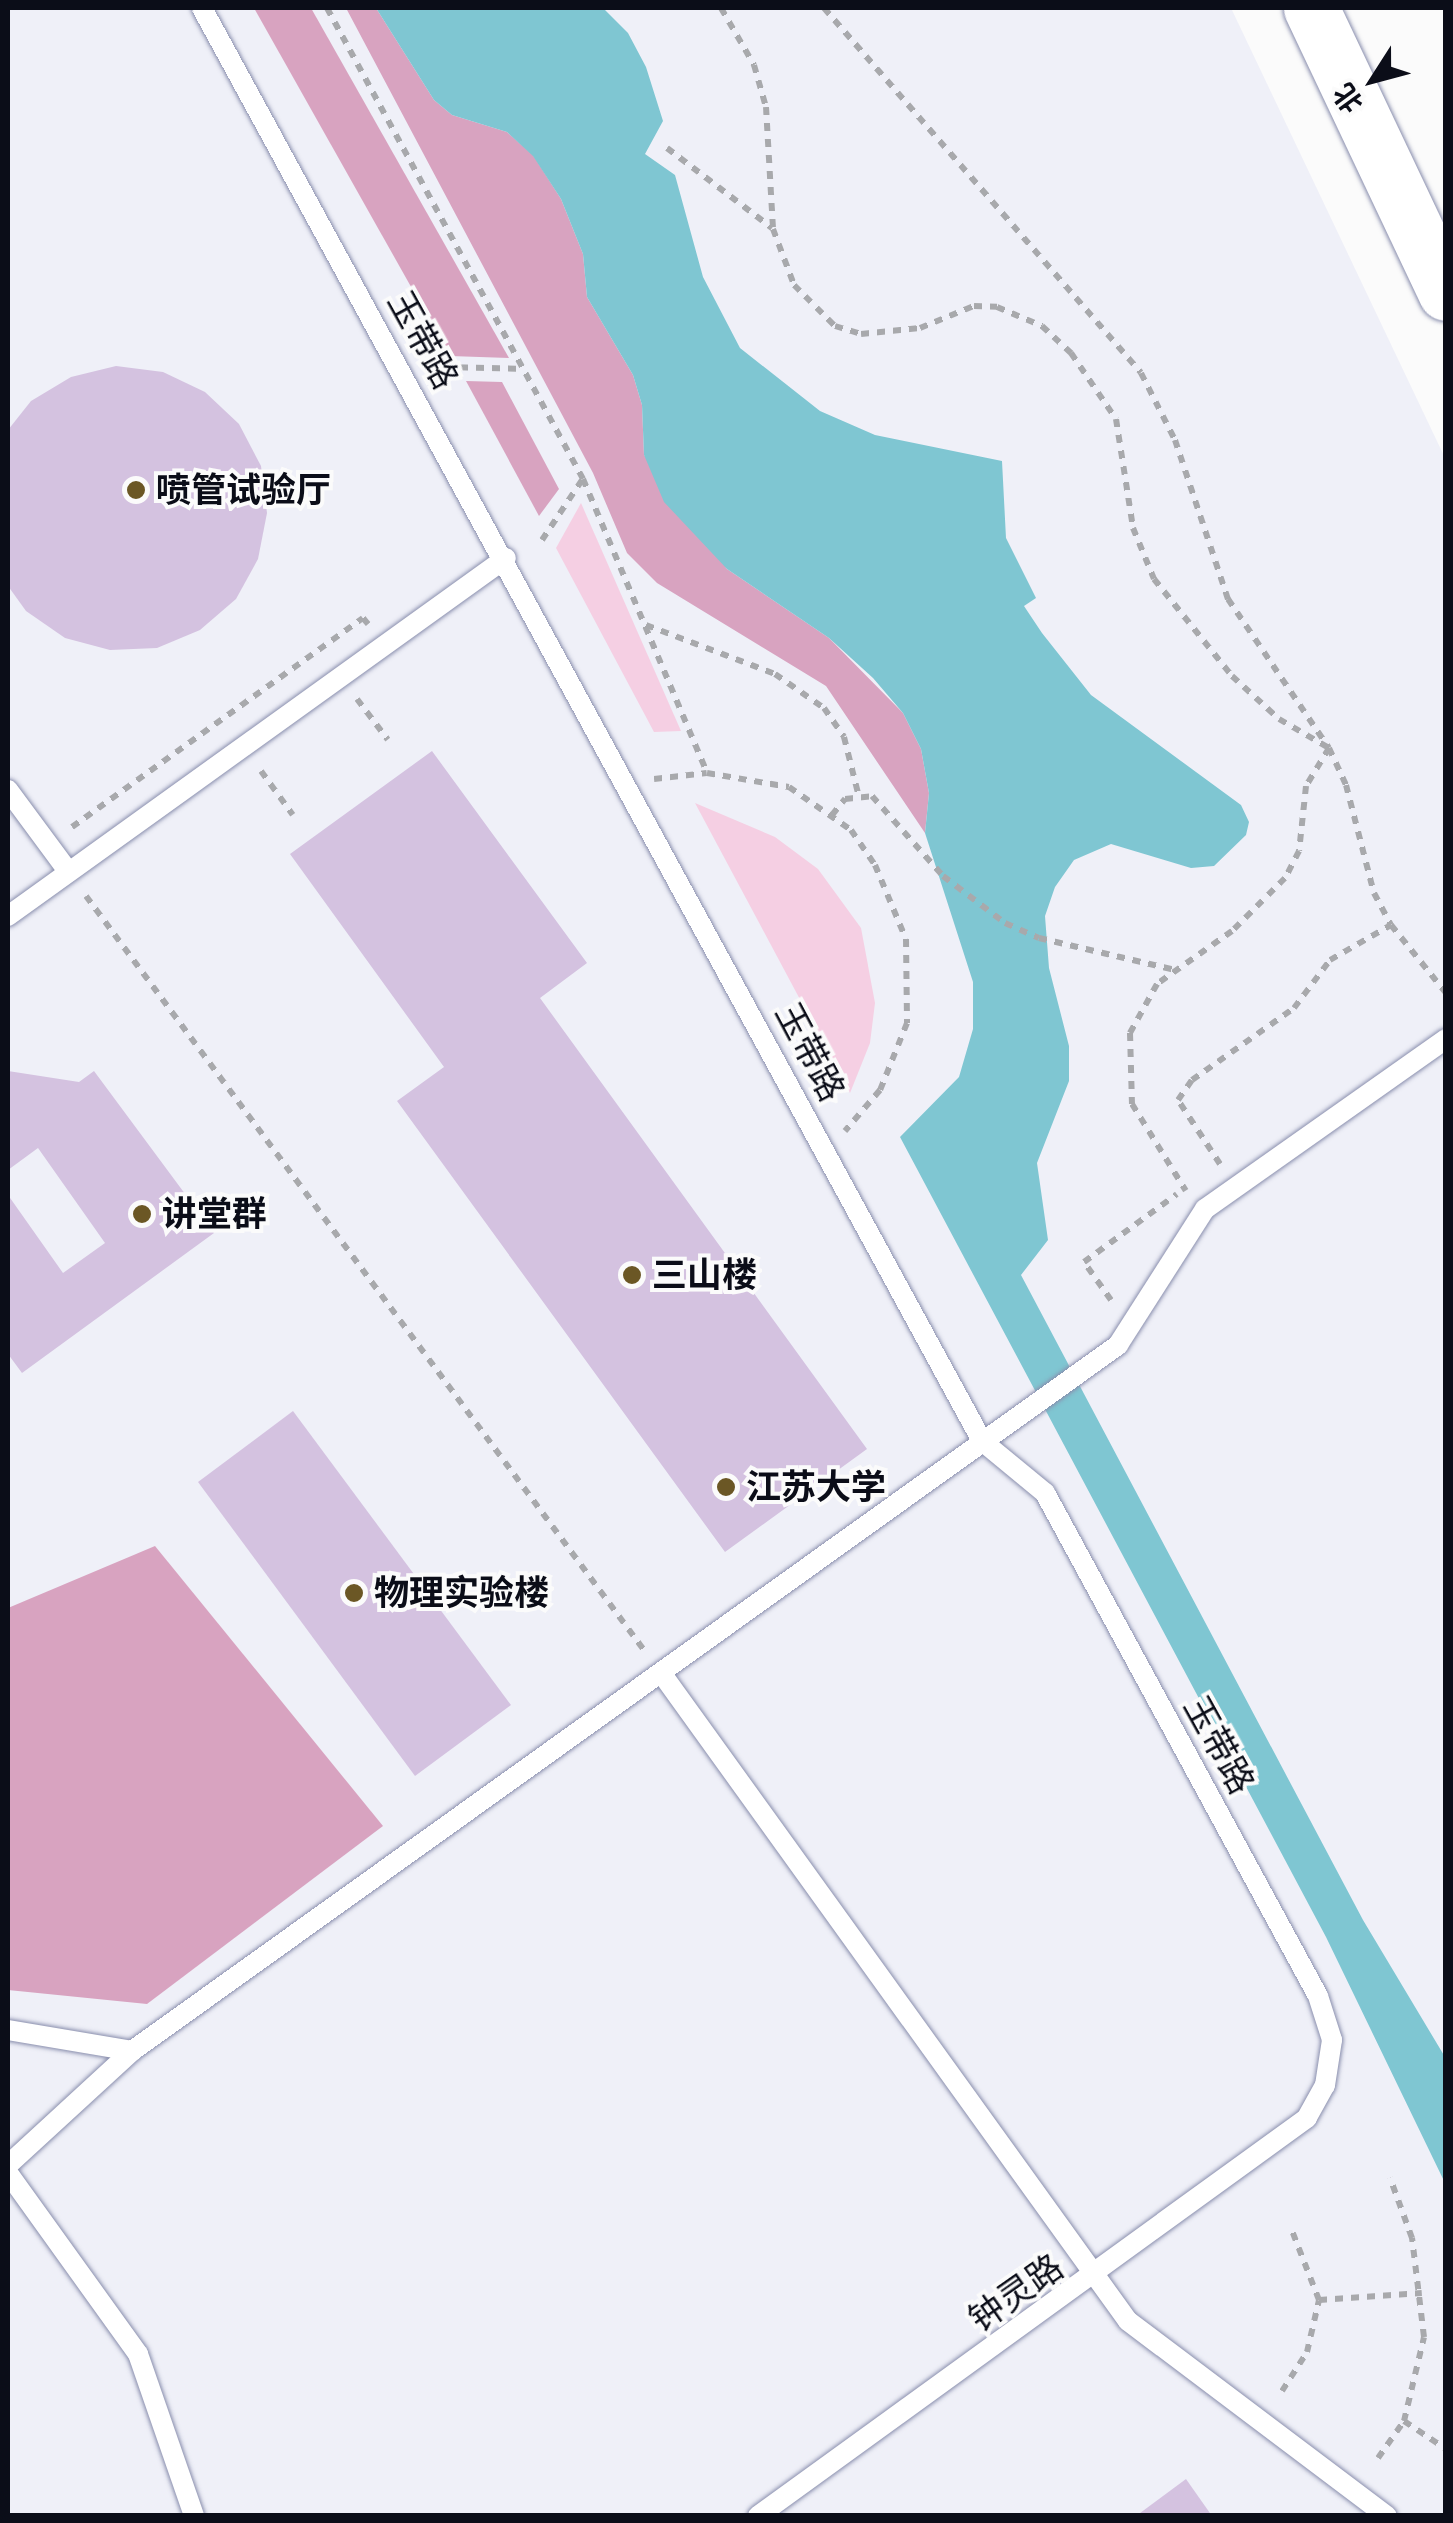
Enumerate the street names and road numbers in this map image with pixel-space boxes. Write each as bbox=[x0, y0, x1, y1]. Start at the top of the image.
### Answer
street label: 玉带路 bbox=[379, 284, 467, 396]
street label: 玉带路 bbox=[767, 996, 853, 1108]
street label: 玉带路 bbox=[1175, 1689, 1263, 1801]
street label: 钟灵路 bbox=[961, 2246, 1071, 2340]

